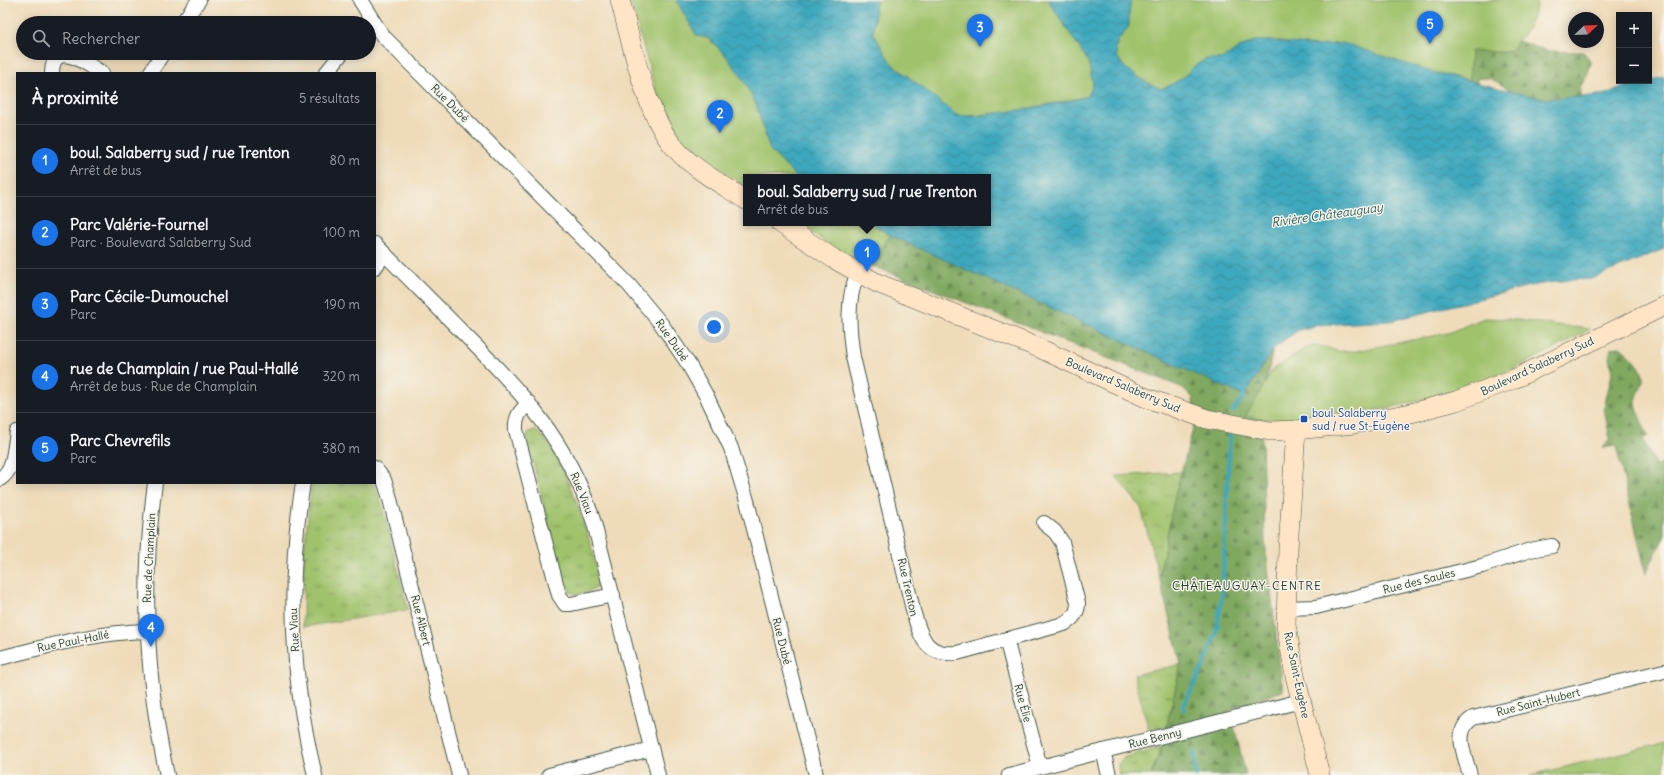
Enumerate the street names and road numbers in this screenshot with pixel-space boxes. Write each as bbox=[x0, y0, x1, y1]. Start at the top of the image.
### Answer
street label: Rue Dubé bbox=[428, 81, 472, 125]
street label: Rue Dubé bbox=[652, 316, 692, 364]
street label: Boulevard Salaberry Sud bbox=[1478, 333, 1596, 398]
street label: Boulevard Salaberry Sud bbox=[1064, 354, 1183, 416]
street label: Rue Viau bbox=[567, 470, 597, 516]
street label: Rue de Champlain bbox=[140, 513, 158, 603]
street label: Rue Trenton bbox=[894, 556, 922, 618]
street label: Rue des Saules bbox=[1381, 565, 1457, 597]
street label: Rue Albert bbox=[408, 593, 434, 647]
street label: Rue Viau bbox=[286, 607, 302, 652]
street label: Rue Dubé bbox=[769, 616, 795, 666]
street label: Rue Paul-Hallé bbox=[36, 627, 110, 655]
street label: Rue Saint-Eugène bbox=[1281, 630, 1313, 720]
street label: Rue Élie bbox=[1011, 682, 1036, 724]
street label: Rue Saint-Hubert bbox=[1495, 685, 1582, 719]
street label: Rue Benny bbox=[1127, 725, 1183, 751]

